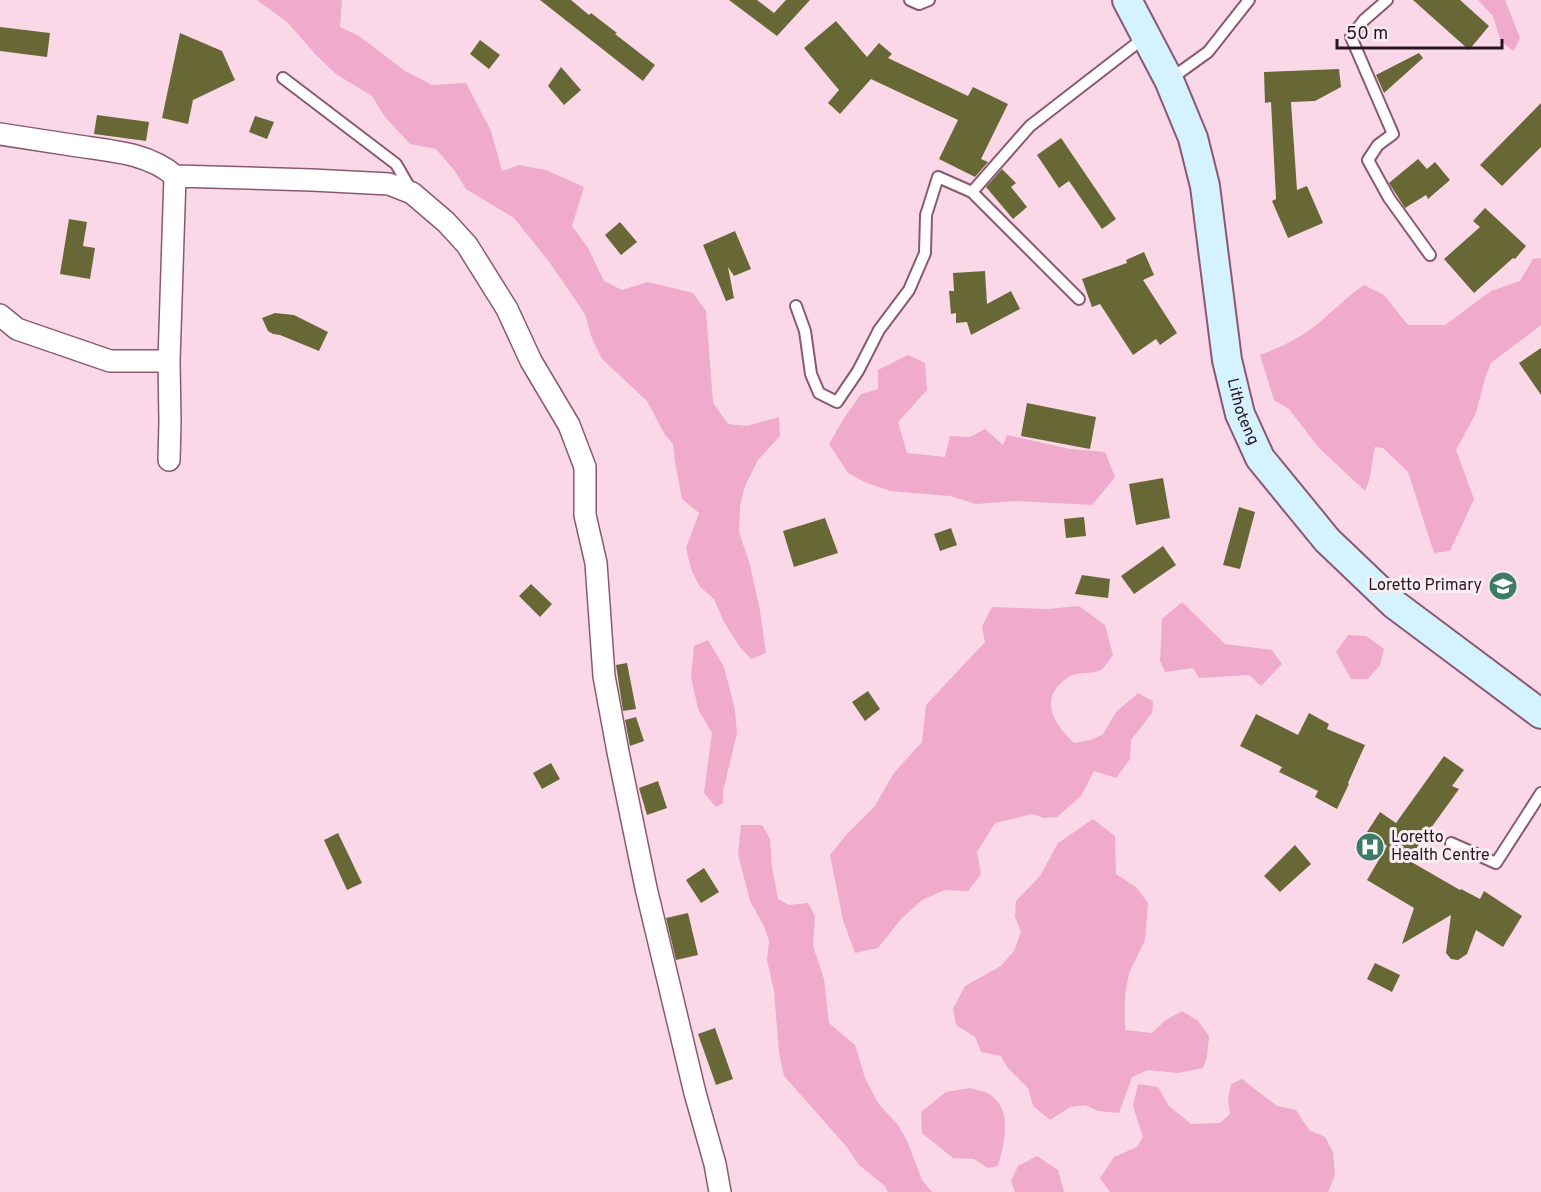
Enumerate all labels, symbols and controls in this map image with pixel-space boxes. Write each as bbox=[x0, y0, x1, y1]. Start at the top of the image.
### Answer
scale bar bbox=[1337, 12, 1502, 50]
text: 50 m bbox=[1346, 23, 1388, 46]
street label: Lithoteng bbox=[1222, 376, 1263, 448]
school or university icon: Loretto Primary bbox=[1487, 570, 1519, 602]
place label: Loretto Primary bbox=[1368, 576, 1482, 596]
place label: Loretto Health Centre bbox=[1391, 828, 1490, 866]
hospital icon: Loretto Health Centre bbox=[1354, 831, 1386, 863]

